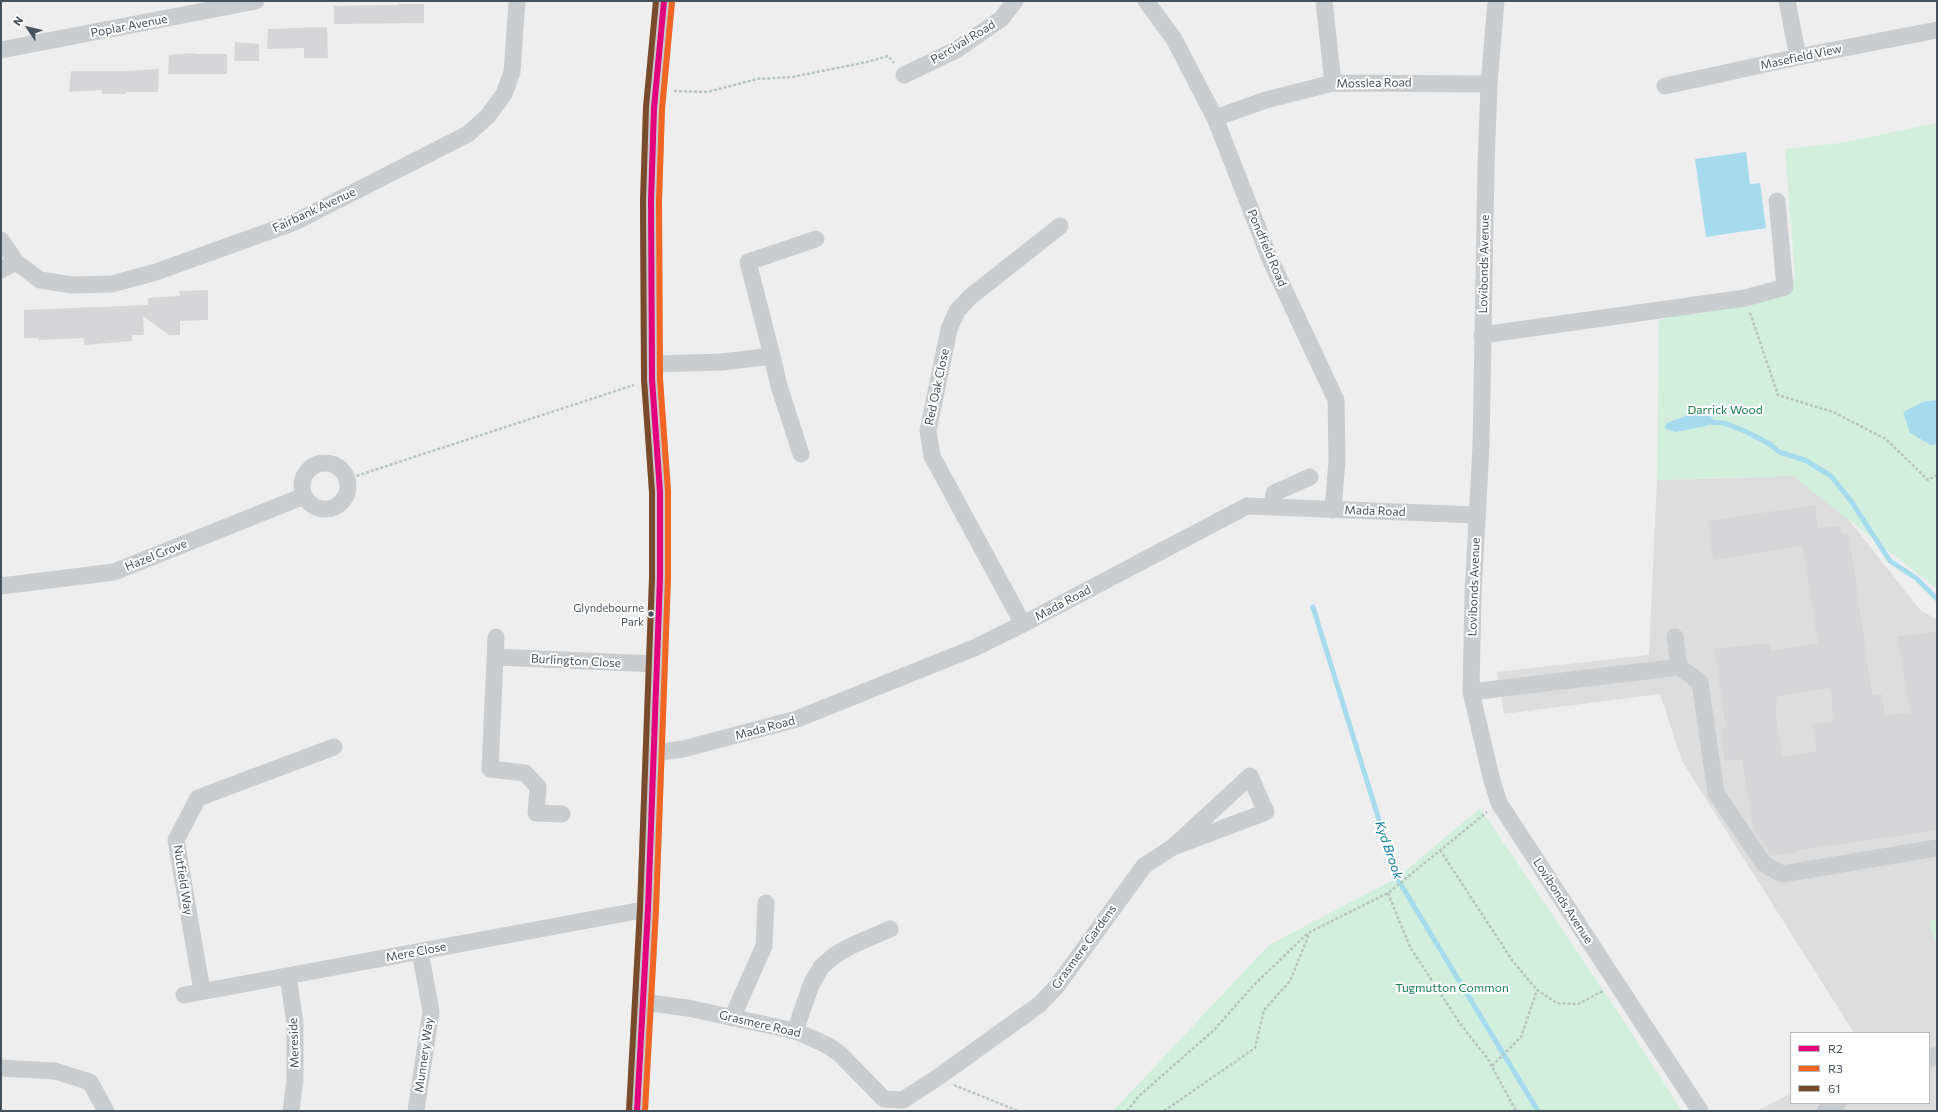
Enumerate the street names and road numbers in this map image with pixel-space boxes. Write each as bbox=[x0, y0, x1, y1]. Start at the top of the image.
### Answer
street label: Poplar Avenue bbox=[89, 11, 169, 41]
street label: Percival Road bbox=[928, 17, 998, 67]
street label: Masefield View bbox=[1759, 41, 1843, 73]
street label: Mosslea Road bbox=[1336, 75, 1412, 91]
street label: Fairbank Avenue bbox=[270, 184, 358, 236]
street label: Pondfield Road bbox=[1244, 207, 1290, 289]
street label: Lovibonds Avenue bbox=[1476, 214, 1492, 314]
street label: Red Oak Close bbox=[922, 347, 952, 427]
street label: Mada Road bbox=[1344, 503, 1406, 519]
street label: Hazel Grove bbox=[123, 536, 189, 574]
street label: Lovibonds Avenue bbox=[1465, 537, 1483, 637]
street label: Mada Road bbox=[1033, 582, 1093, 624]
street label: Burlington Close bbox=[531, 651, 621, 671]
street label: Mada Road bbox=[734, 713, 796, 743]
street label: Nutfield Way bbox=[170, 844, 196, 916]
street label: Lovibonds Avenue bbox=[1530, 856, 1596, 946]
street label: Grasmere Gardens bbox=[1049, 902, 1119, 992]
street label: Mere Close bbox=[385, 939, 447, 965]
street label: Grasmere Road bbox=[718, 1008, 802, 1040]
street label: Munnery Way bbox=[412, 1017, 436, 1093]
street label: Mereside bbox=[286, 1018, 302, 1068]

